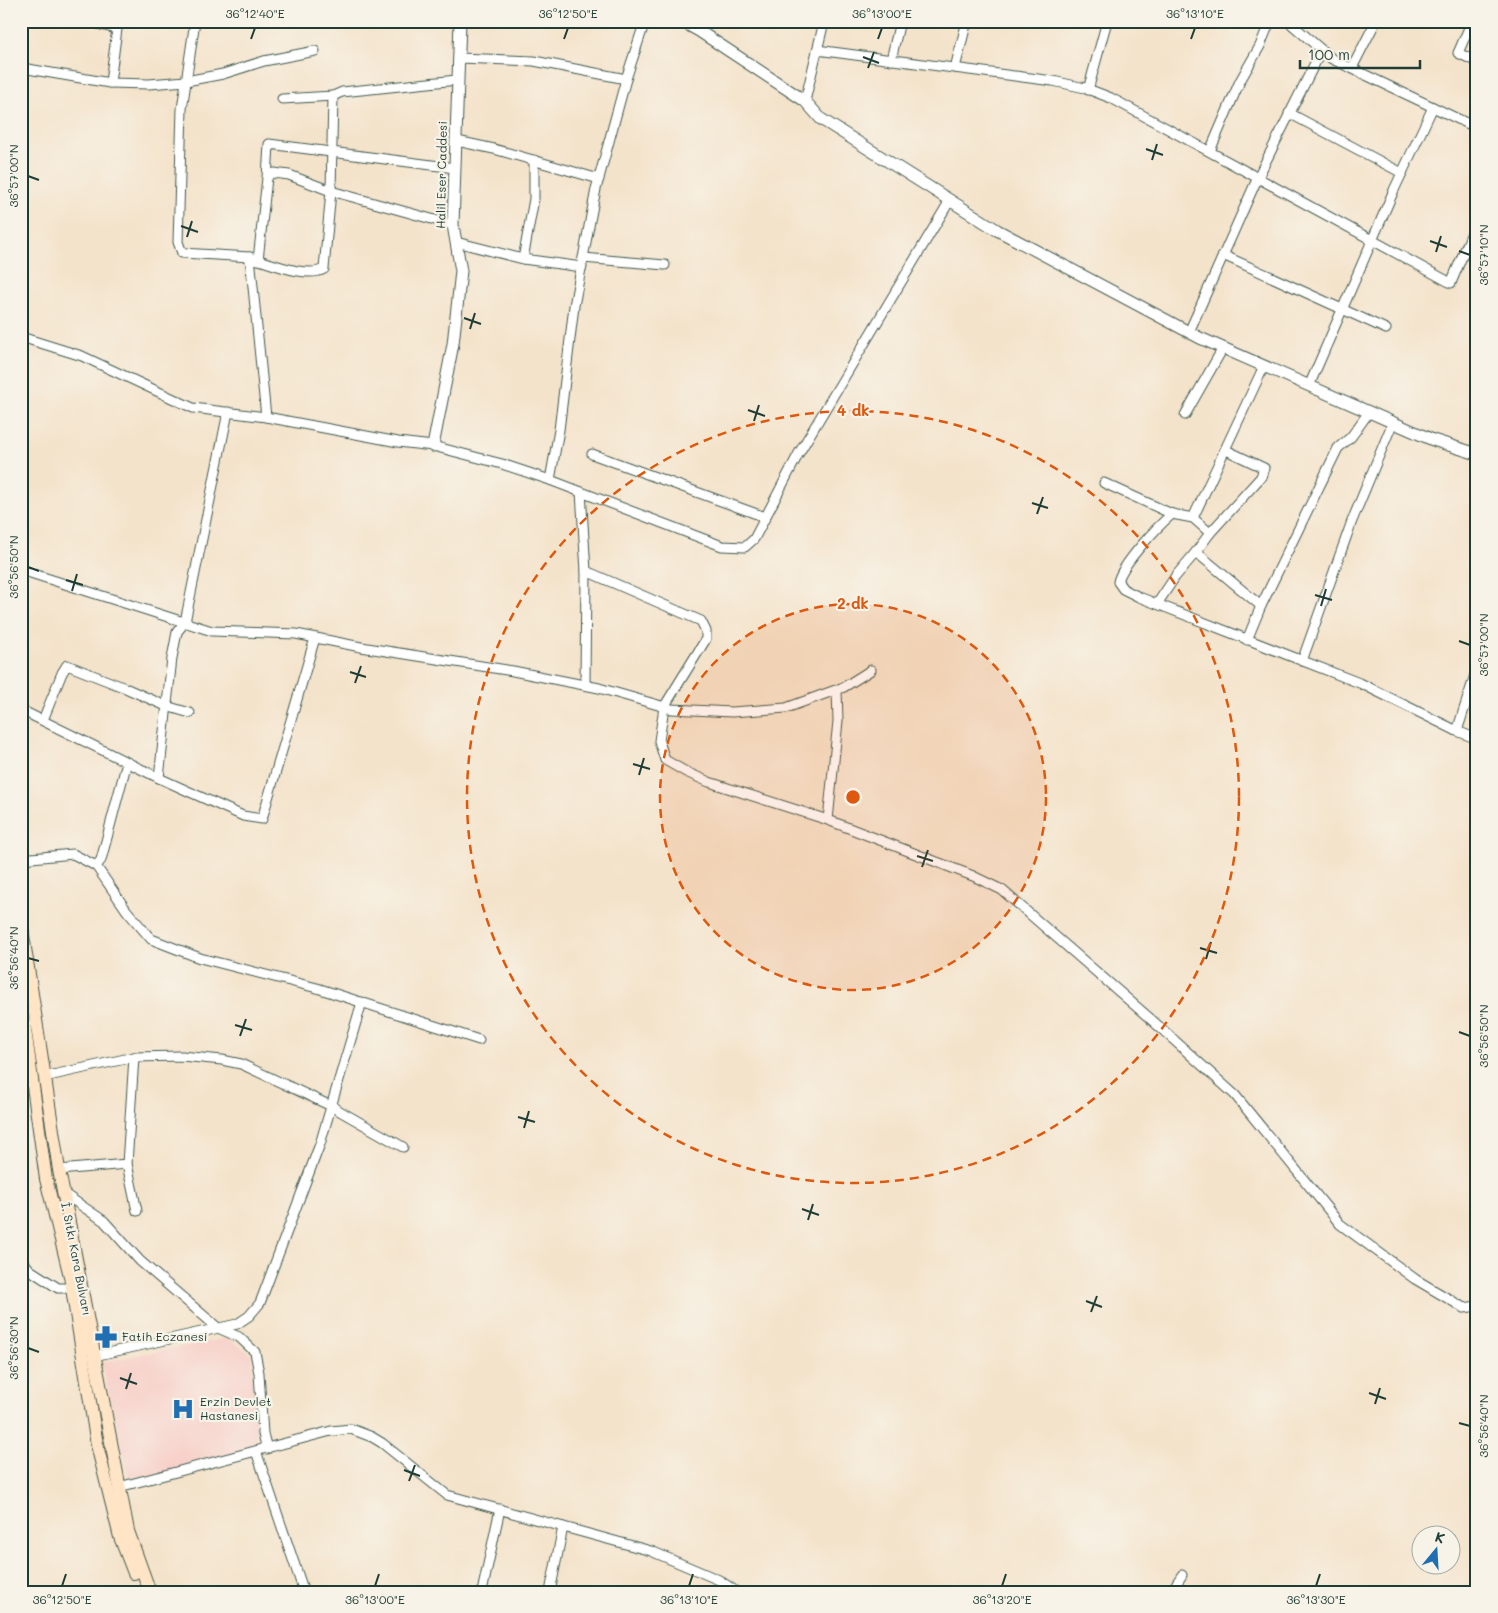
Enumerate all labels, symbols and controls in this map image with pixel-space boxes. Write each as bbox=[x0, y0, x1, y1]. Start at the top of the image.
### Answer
text: 36°12'40"E bbox=[225, 5, 285, 21]
text: 36°12'50"E bbox=[538, 5, 598, 21]
text: 36°13'00"E bbox=[852, 5, 912, 21]
text: 36°13'10"E bbox=[1166, 5, 1224, 21]
scale bar bbox=[1300, 38, 1420, 70]
text: 100 m bbox=[1308, 44, 1350, 64]
street label: Halil Eser Caddesi bbox=[432, 121, 450, 229]
text: 36°57'00"N bbox=[5, 144, 21, 208]
text: 36°57'10"N bbox=[1475, 224, 1491, 286]
text: 4 dk bbox=[837, 400, 869, 420]
text: 36°56'50"N bbox=[5, 535, 21, 599]
text: 2 dk bbox=[837, 593, 869, 613]
text: 36°57'00"N bbox=[1475, 613, 1491, 677]
centre of rings bbox=[844, 788, 862, 806]
text: 36°56'40"N bbox=[5, 926, 21, 990]
text: 36°56'50"N bbox=[1475, 1004, 1491, 1068]
street label: İ. Sıtkı Kara Bulvarı bbox=[58, 1201, 96, 1317]
text: 36°56'30"N bbox=[5, 1316, 21, 1380]
pharmacy icon: Fatih Eczanesi bbox=[93, 1324, 119, 1350]
place label: Fatih Eczanesi bbox=[122, 1328, 207, 1344]
place label: Erzin Devlet Hastanesi bbox=[200, 1393, 271, 1423]
text: 36°56'40"N bbox=[1475, 1394, 1491, 1458]
hospital icon: Erzin Devlet Hastanesi bbox=[170, 1396, 196, 1422]
north arrow bbox=[1410, 1526, 1460, 1576]
text: K bbox=[1433, 1527, 1447, 1548]
text: 36°12'50"E bbox=[32, 1591, 92, 1607]
text: 36°13'00"E bbox=[345, 1591, 405, 1607]
text: 36°13'10"E bbox=[660, 1591, 718, 1607]
text: 36°13'20"E bbox=[972, 1591, 1032, 1607]
text: 36°13'30"E bbox=[1286, 1591, 1346, 1607]

